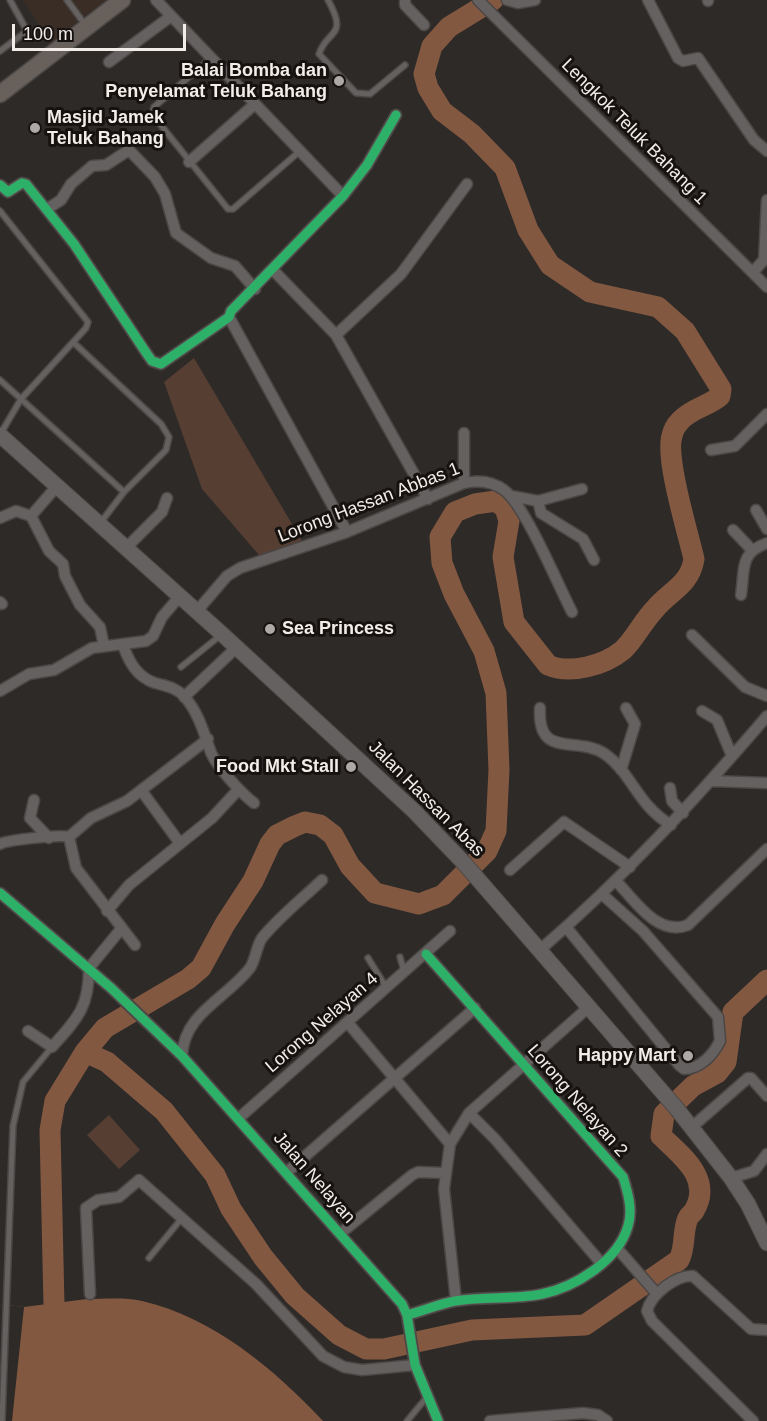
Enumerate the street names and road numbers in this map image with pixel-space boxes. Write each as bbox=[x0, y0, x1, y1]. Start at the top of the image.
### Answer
street label: Lengkok Teluk Bahang 1 bbox=[557, 55, 711, 209]
street label: Lorong Hassan Abbas 1 bbox=[275, 458, 463, 548]
street label: Jalan Hassan Abas bbox=[364, 737, 488, 861]
street label: Lorong Nelayan 4 bbox=[261, 968, 383, 1078]
street label: Lorong Nelayan 2 bbox=[522, 1040, 632, 1162]
street label: Jalan Nelayan bbox=[268, 1128, 360, 1228]

